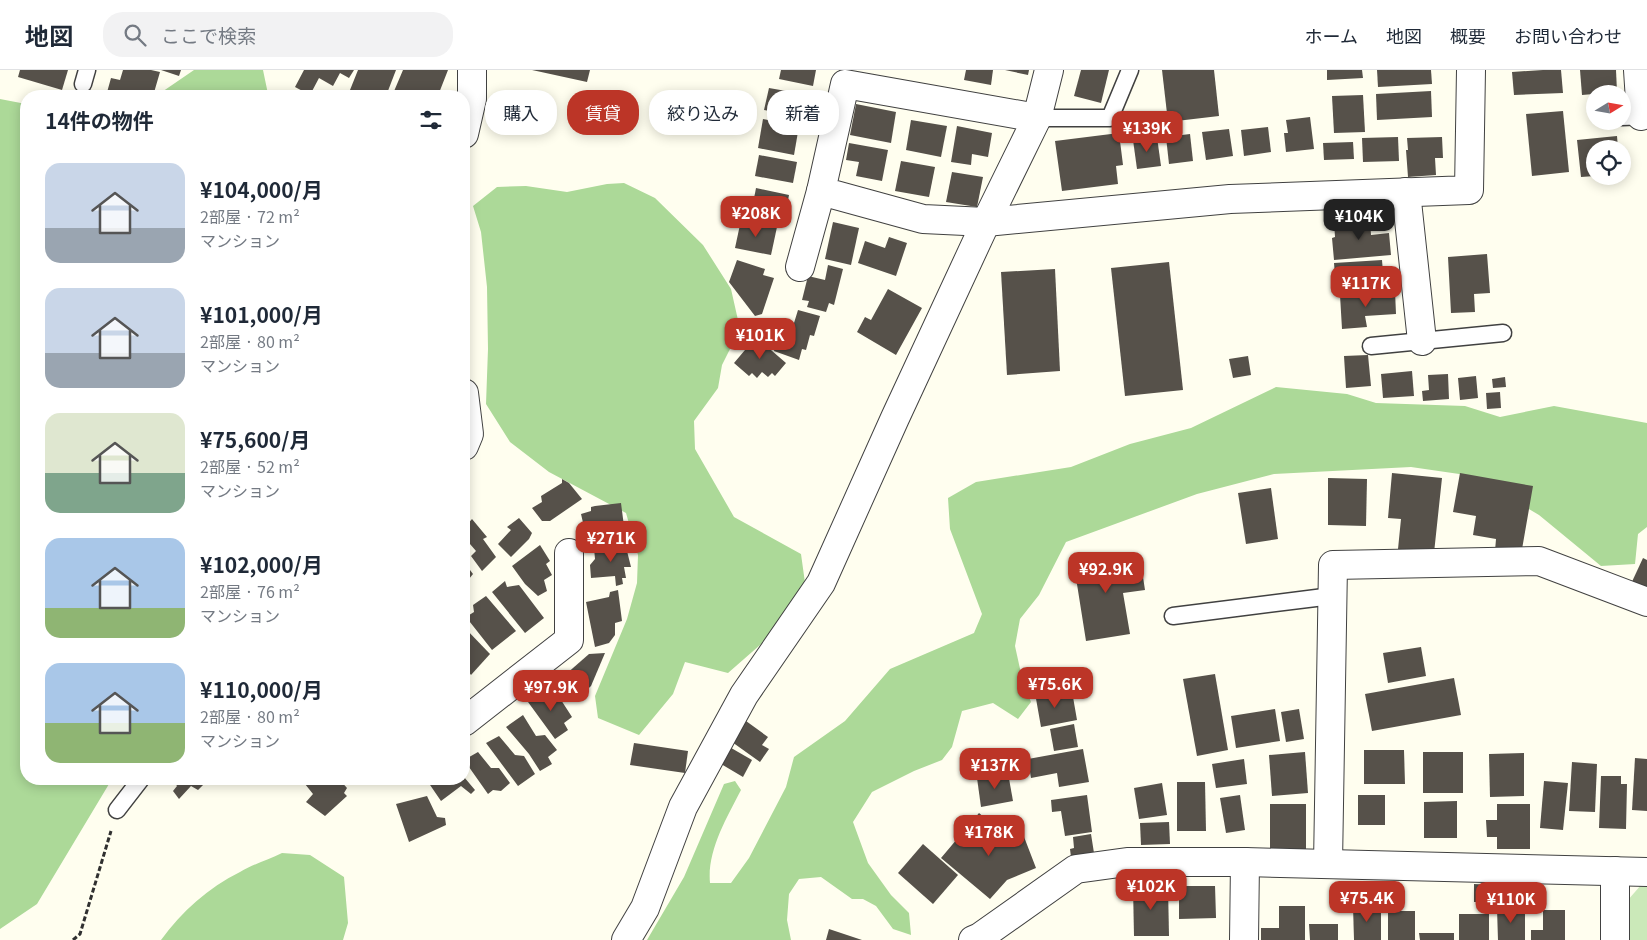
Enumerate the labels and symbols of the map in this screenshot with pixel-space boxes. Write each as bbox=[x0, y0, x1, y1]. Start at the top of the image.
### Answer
north arrow bbox=[1586, 85, 1631, 130]
pin: ¥139K bbox=[1112, 111, 1182, 153]
pin: ¥208K bbox=[721, 196, 791, 238]
pin: ¥104K bbox=[1324, 198, 1394, 241]
pin: ¥117K bbox=[1331, 266, 1401, 308]
pin: ¥101K bbox=[725, 318, 795, 360]
pin: ¥271K bbox=[576, 520, 646, 563]
pin: ¥92.9K bbox=[1065, 552, 1147, 594]
pin: ¥75.6K bbox=[1014, 666, 1096, 709]
pin: ¥97.9K bbox=[510, 670, 592, 712]
pin: ¥137K bbox=[960, 748, 1030, 790]
pin: ¥178K bbox=[954, 814, 1024, 857]
pin: ¥102K bbox=[1116, 868, 1186, 911]
pin: ¥75.4K bbox=[1326, 880, 1408, 923]
pin: ¥110K bbox=[1476, 882, 1546, 924]

